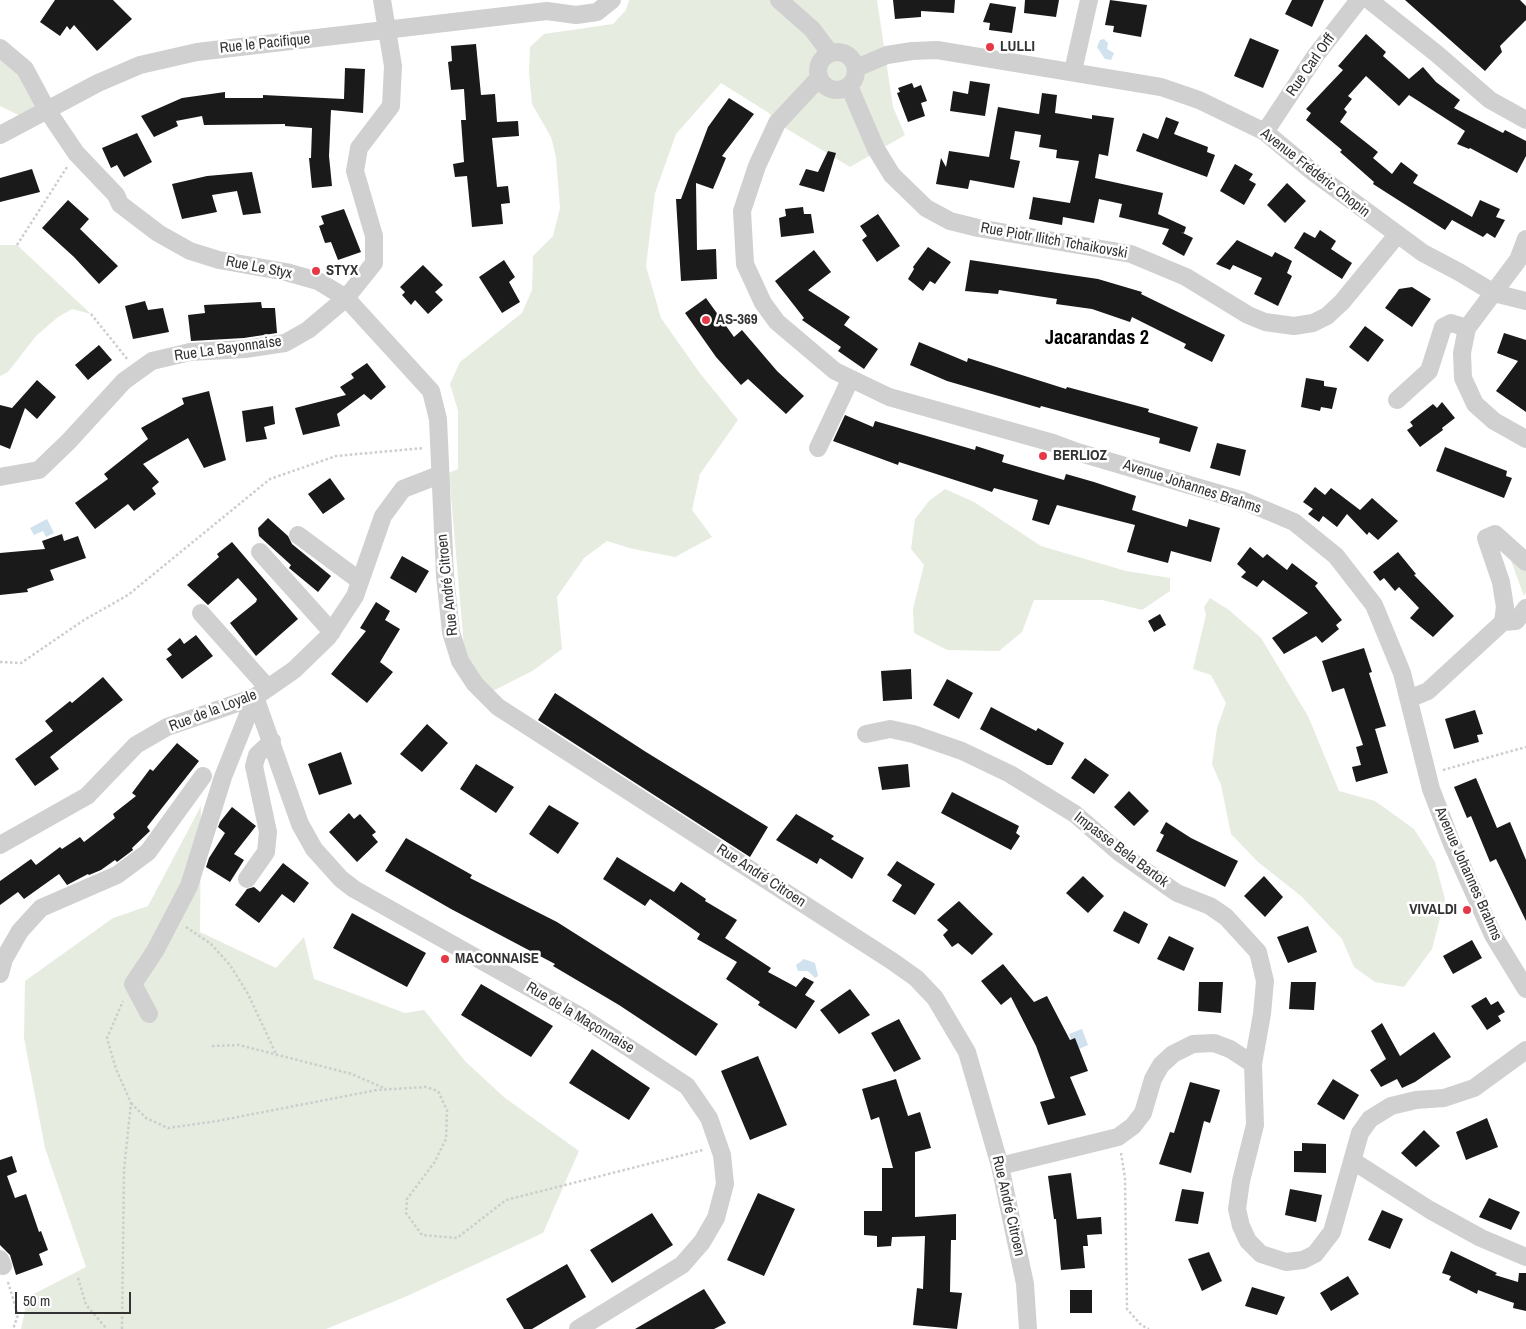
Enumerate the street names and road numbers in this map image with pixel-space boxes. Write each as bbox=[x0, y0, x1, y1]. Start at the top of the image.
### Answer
street label: Rue le Pacifique bbox=[219, 30, 311, 58]
street label: Rue Carl Orff bbox=[1283, 30, 1339, 100]
street label: Avenue Frédéric Chopin bbox=[1257, 125, 1373, 221]
street label: Rue Piotr Ilitch Tchaikovski bbox=[979, 219, 1129, 263]
street label: Rue Le Styx bbox=[224, 253, 294, 283]
street label: Rue La Bayonnaise bbox=[173, 333, 283, 365]
street label: Avenue Johannes Brahms bbox=[1121, 456, 1263, 518]
street label: Rue André Citroen bbox=[434, 533, 462, 637]
street label: Rue de la Loyale bbox=[167, 686, 259, 736]
street label: Avenue Johannes Brahms bbox=[1430, 805, 1506, 943]
street label: Impasse Bela Bartok bbox=[1070, 809, 1172, 891]
street label: Rue André Citroen bbox=[713, 841, 809, 911]
street label: Rue de la Maçonnaise bbox=[523, 979, 637, 1057]
street label: Rue André Citroen bbox=[988, 1154, 1028, 1258]

